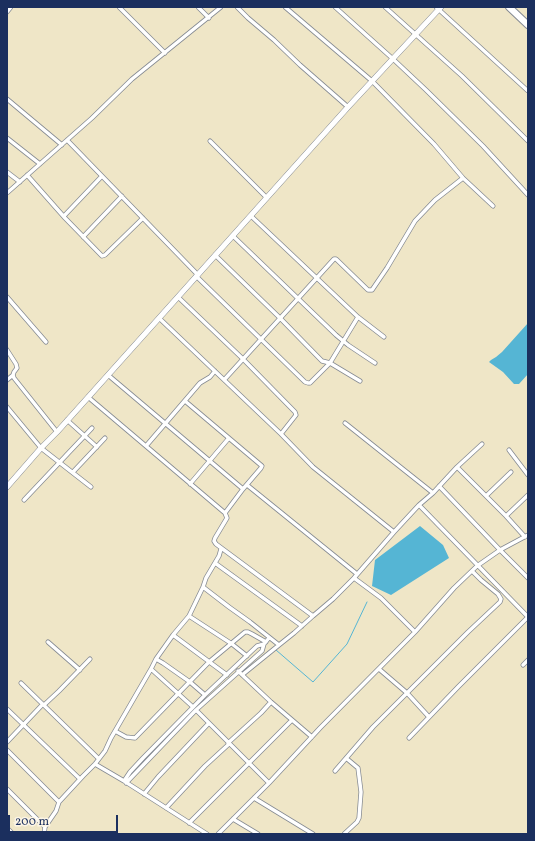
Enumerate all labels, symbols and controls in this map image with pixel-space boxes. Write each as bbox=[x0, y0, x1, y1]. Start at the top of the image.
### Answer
scale bar bbox=[10, 807, 120, 833]
text: 200 m bbox=[15, 814, 49, 830]

